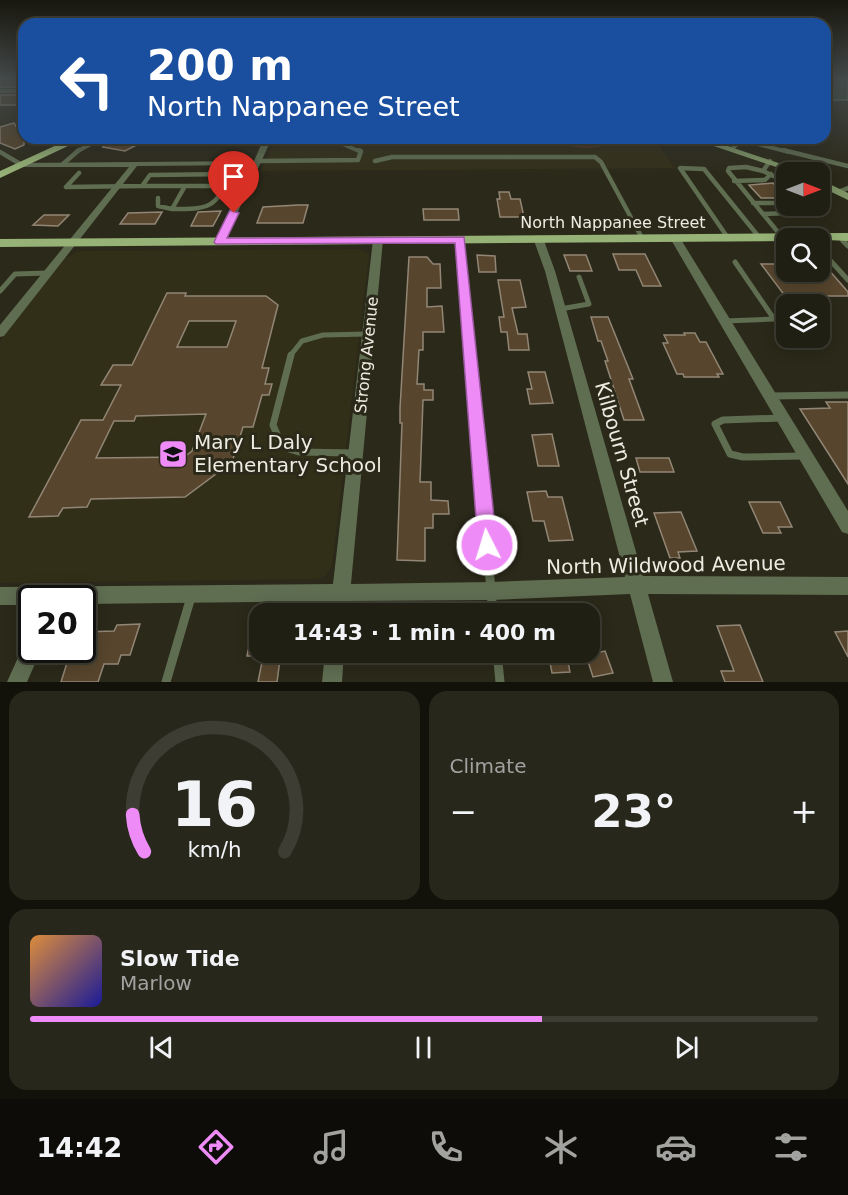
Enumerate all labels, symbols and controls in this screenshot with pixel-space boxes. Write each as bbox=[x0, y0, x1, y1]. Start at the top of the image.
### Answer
text: 200 m bbox=[147, 41, 293, 90]
icon: left bbox=[48, 42, 126, 120]
text: North Nappanee Street bbox=[147, 91, 460, 122]
pin bbox=[208, 151, 259, 213]
icon: arrive bbox=[217, 160, 250, 193]
north arrow bbox=[776, 162, 830, 216]
map controls bbox=[776, 162, 830, 348]
street label: North Nappanee Street bbox=[520, 213, 706, 232]
button: search bbox=[776, 228, 830, 282]
button: layers bbox=[776, 294, 830, 348]
street label: Strong Avenue bbox=[351, 296, 382, 414]
street label: Kilbourn Street bbox=[590, 379, 654, 529]
place label: Mary L Daly Elementary School bbox=[194, 430, 382, 477]
school or university icon: Mary L Daly Elementary School bbox=[157, 438, 189, 470]
position arrow bbox=[455, 513, 519, 577]
street label: North Wildwood Avenue bbox=[546, 551, 786, 579]
speed limit sign: 20 bbox=[18, 585, 96, 663]
text: 14:43 · 1 min · 400 m bbox=[293, 620, 556, 645]
text: Climate bbox=[450, 754, 526, 778]
text: 16 bbox=[171, 768, 258, 841]
text: 23° bbox=[591, 785, 676, 838]
text: − bbox=[450, 792, 477, 831]
text: + bbox=[790, 792, 818, 831]
text: km/h bbox=[187, 838, 241, 863]
text: Slow Tide bbox=[120, 946, 240, 971]
text: Marlow bbox=[120, 971, 192, 995]
icon: previous bbox=[145, 1031, 178, 1064]
icon: pause bbox=[407, 1031, 440, 1064]
icon: next bbox=[670, 1031, 703, 1064]
icon: directions bbox=[195, 1126, 237, 1168]
icon: music bbox=[310, 1126, 352, 1168]
icon: phone bbox=[425, 1126, 467, 1168]
icon: climate bbox=[540, 1126, 582, 1168]
icon: car bbox=[655, 1126, 697, 1168]
icon: filters bbox=[770, 1126, 812, 1168]
text: 14:42 bbox=[36, 1132, 122, 1163]

